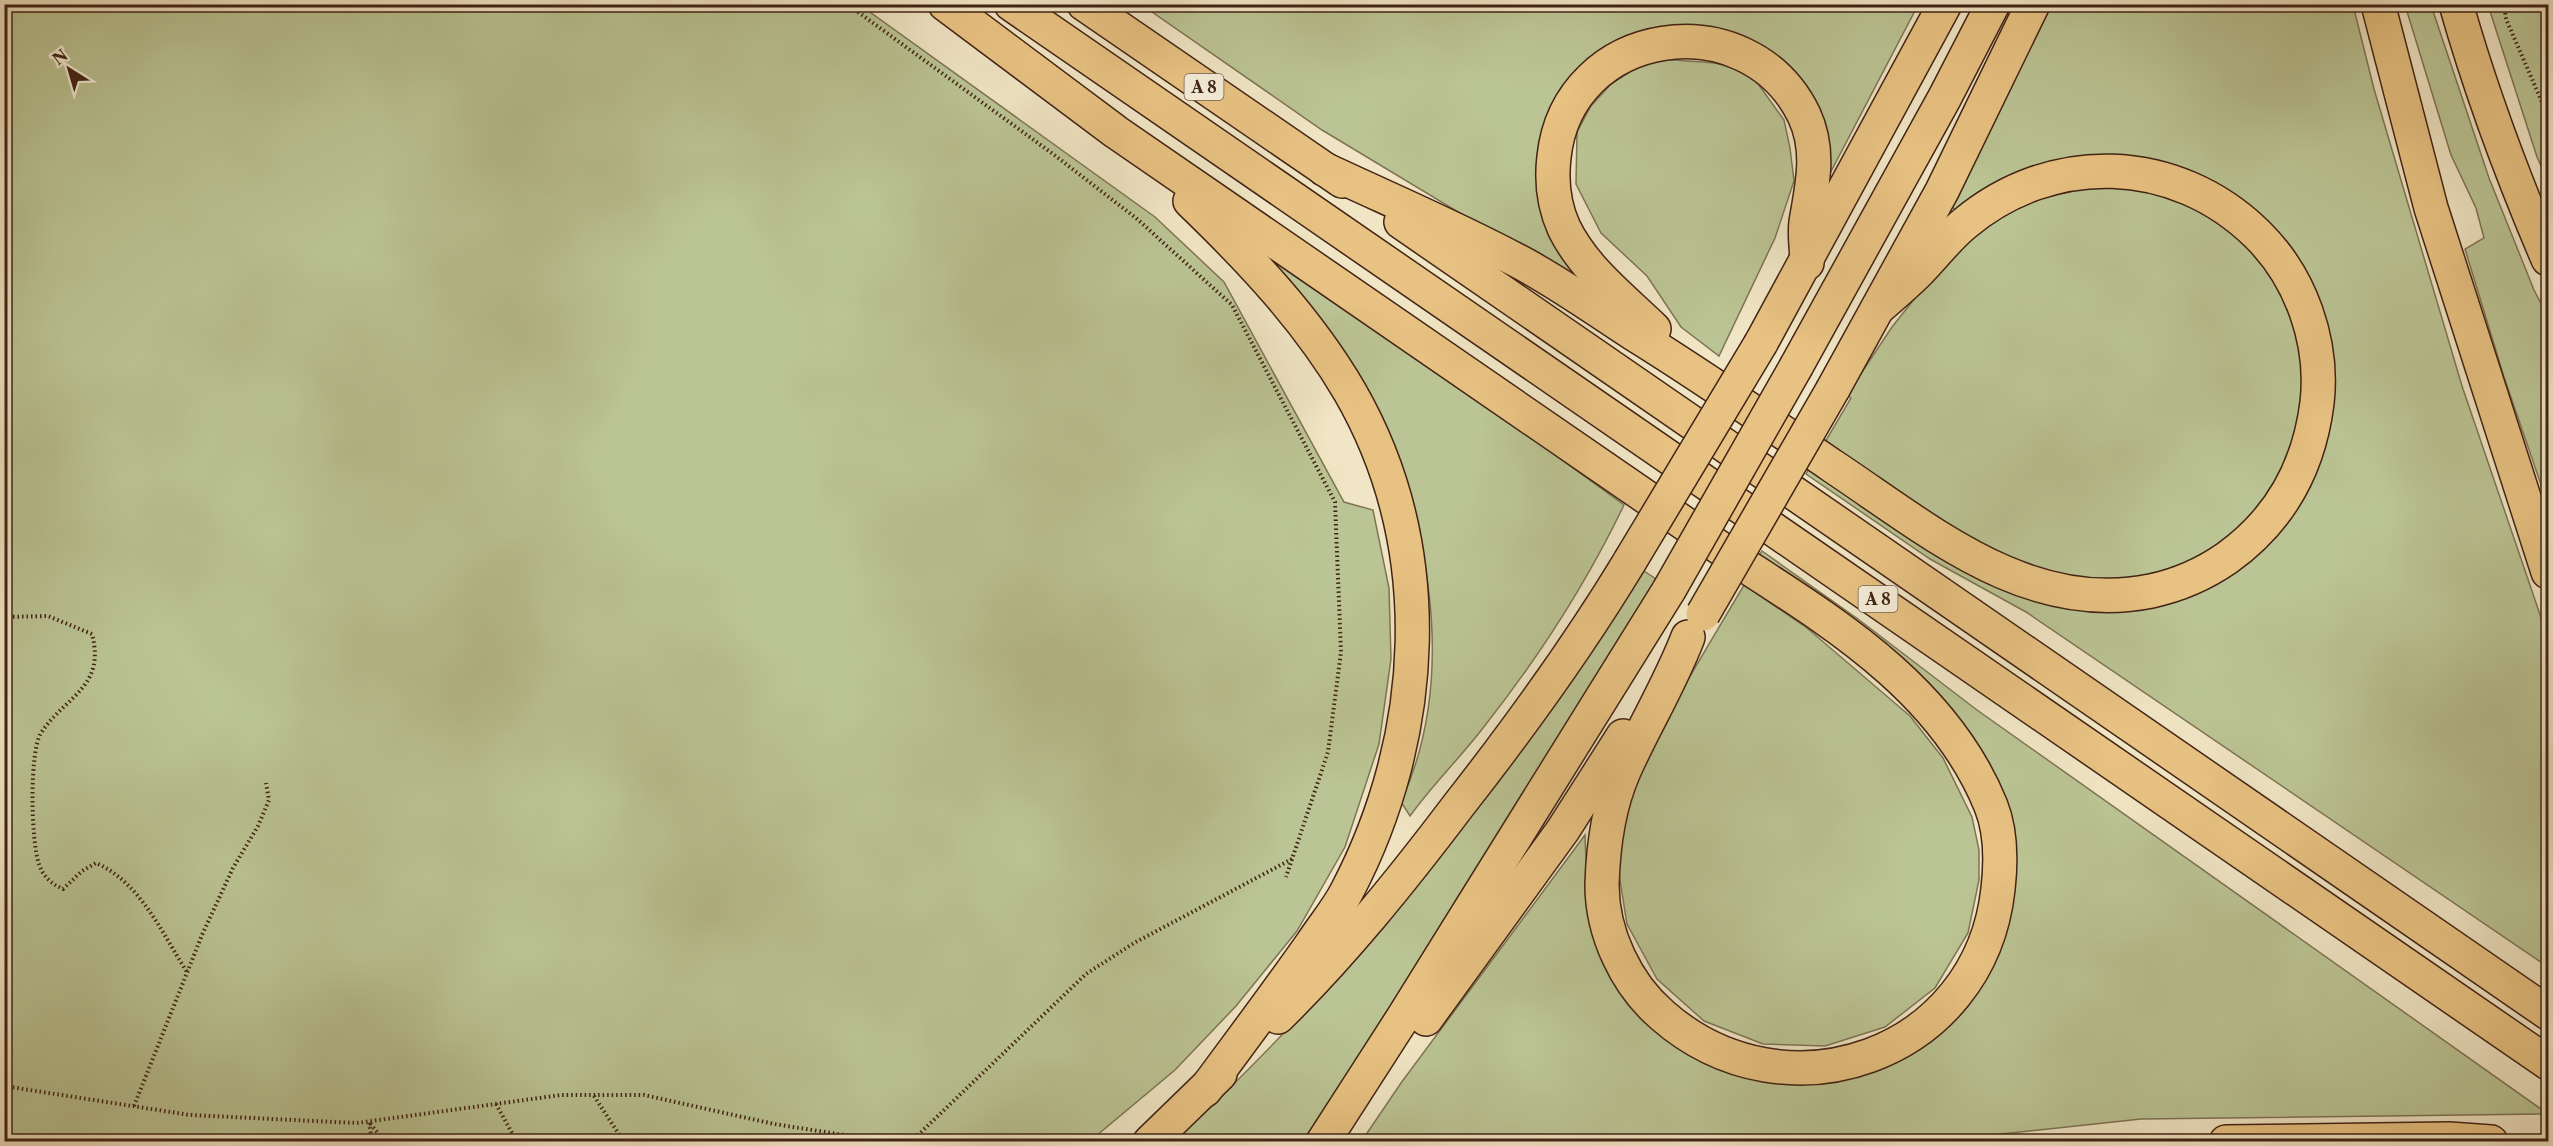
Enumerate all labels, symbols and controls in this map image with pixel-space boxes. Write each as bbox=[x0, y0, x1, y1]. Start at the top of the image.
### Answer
north arrow bbox=[39, 39, 99, 99]
text: N bbox=[48, 45, 72, 69]
road number: A 8 bbox=[1184, 74, 1224, 100]
road number: A 8 bbox=[1858, 586, 1898, 612]

